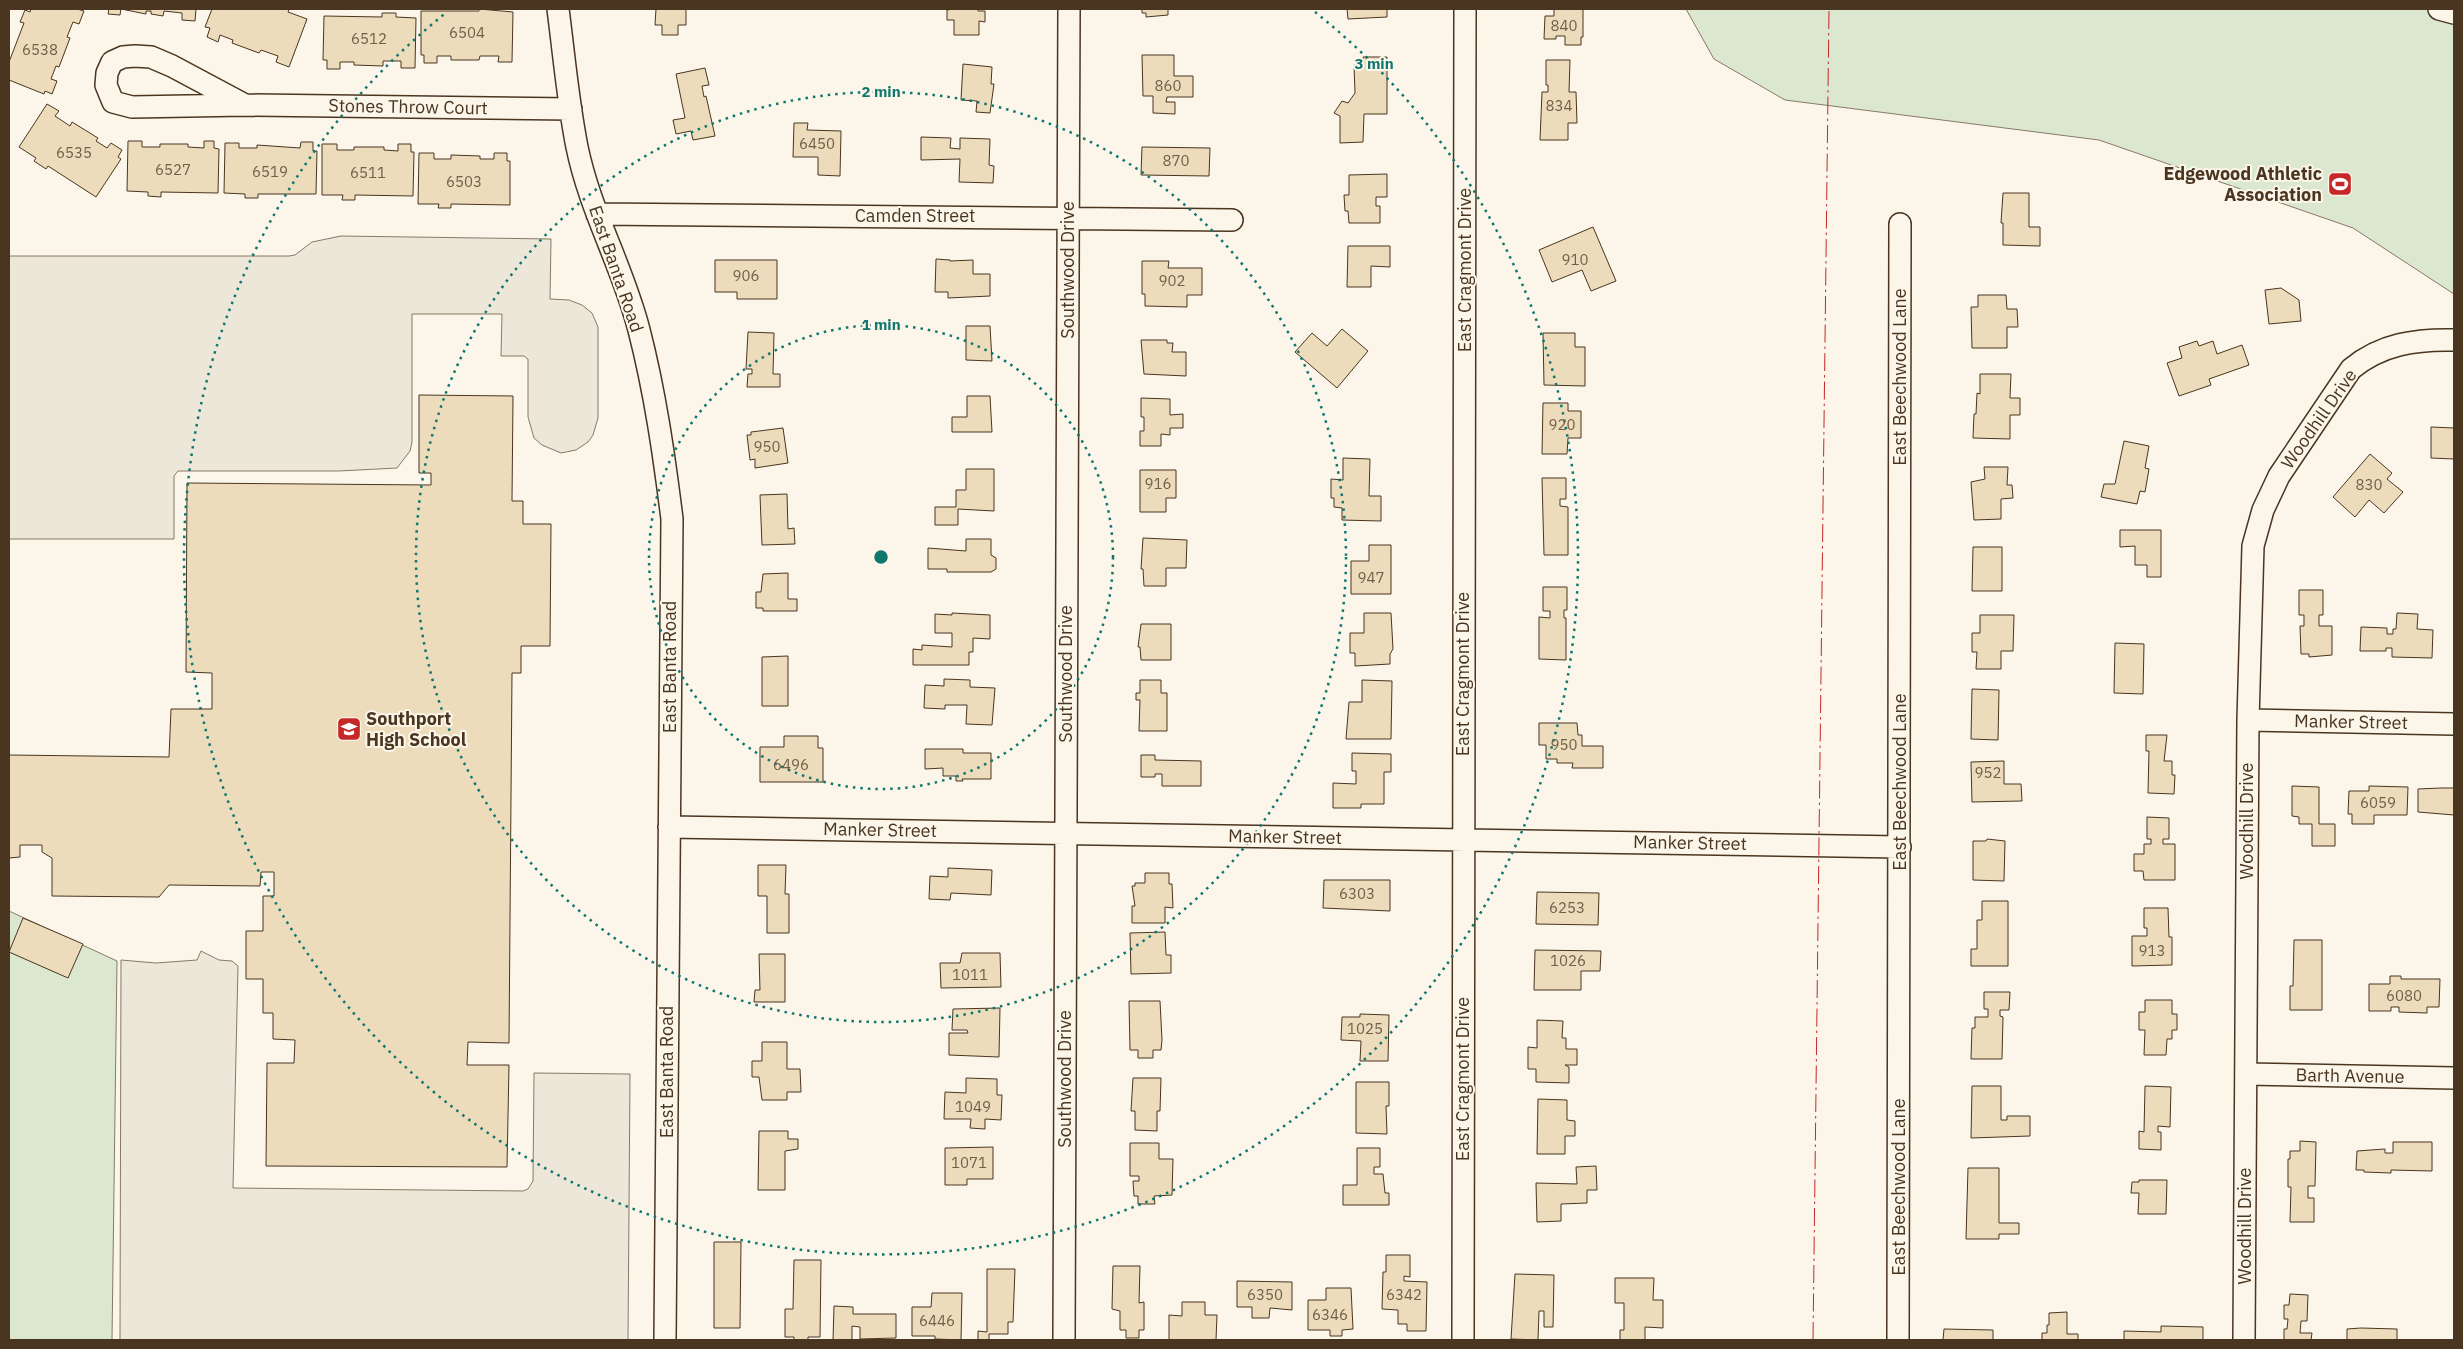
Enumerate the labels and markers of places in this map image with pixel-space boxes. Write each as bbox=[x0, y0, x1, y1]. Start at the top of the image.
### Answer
place label: Edgewood Athletic Association bbox=[2163, 162, 2322, 206]
sports icon: Edgewood Athletic Association bbox=[2327, 171, 2353, 197]
centre of rings bbox=[872, 548, 890, 566]
place label: Southport High School bbox=[366, 707, 467, 751]
school or university icon: Southport High School bbox=[336, 716, 362, 742]

